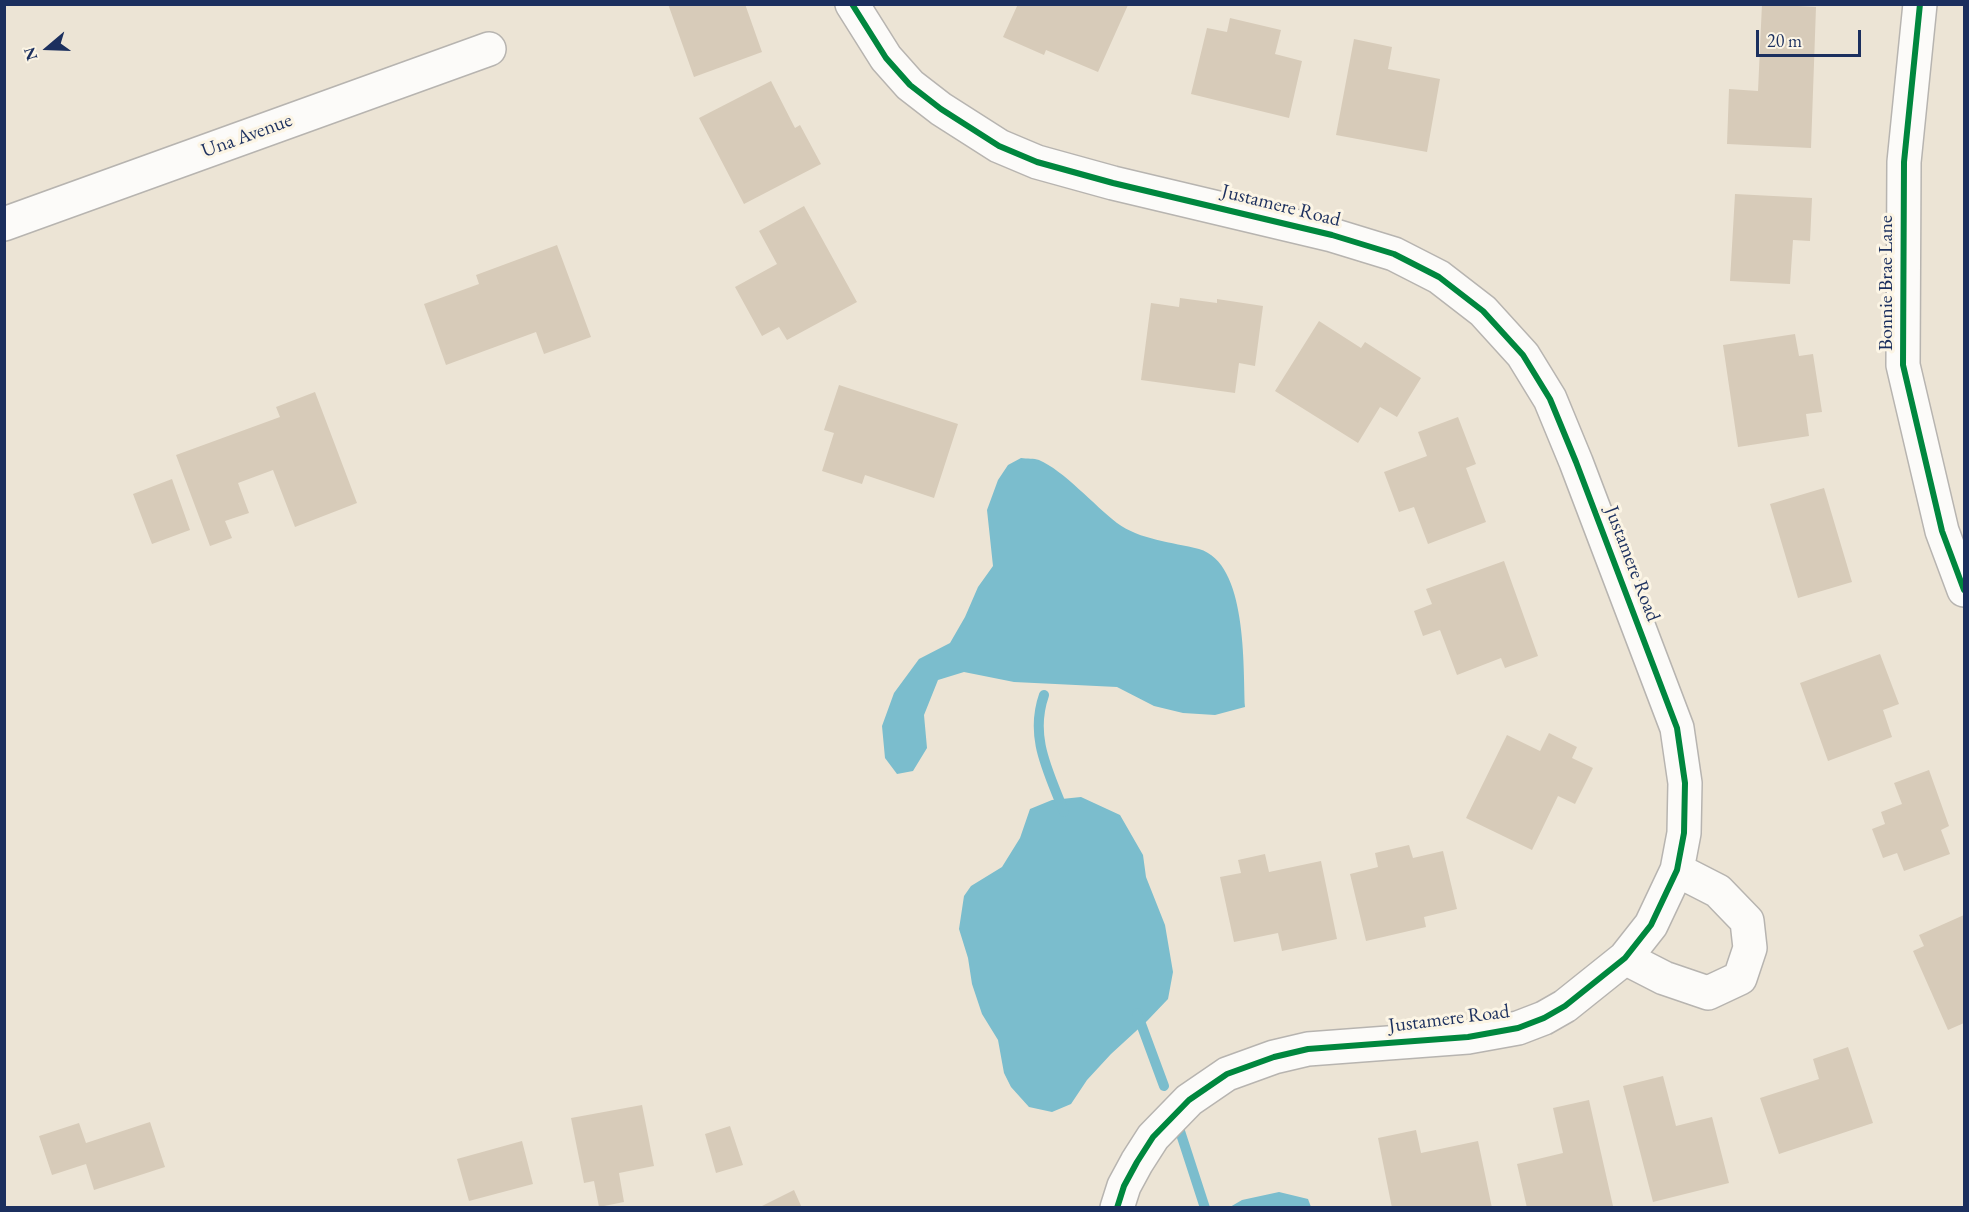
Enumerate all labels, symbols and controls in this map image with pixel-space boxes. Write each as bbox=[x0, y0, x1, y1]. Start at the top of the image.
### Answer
north arrow bbox=[18, 18, 78, 78]
scale bar bbox=[1759, 18, 1864, 56]
text: 20 m bbox=[1767, 29, 1802, 52]
text: N bbox=[18, 44, 43, 64]
street label: Una Avenue bbox=[198, 109, 296, 163]
street label: Justamere Road bbox=[1219, 180, 1343, 232]
street label: Bonnie Brae Lane bbox=[1875, 215, 1899, 351]
street label: Justamere Road bbox=[1599, 503, 1665, 625]
street label: Justamere Road bbox=[1387, 1000, 1511, 1038]

